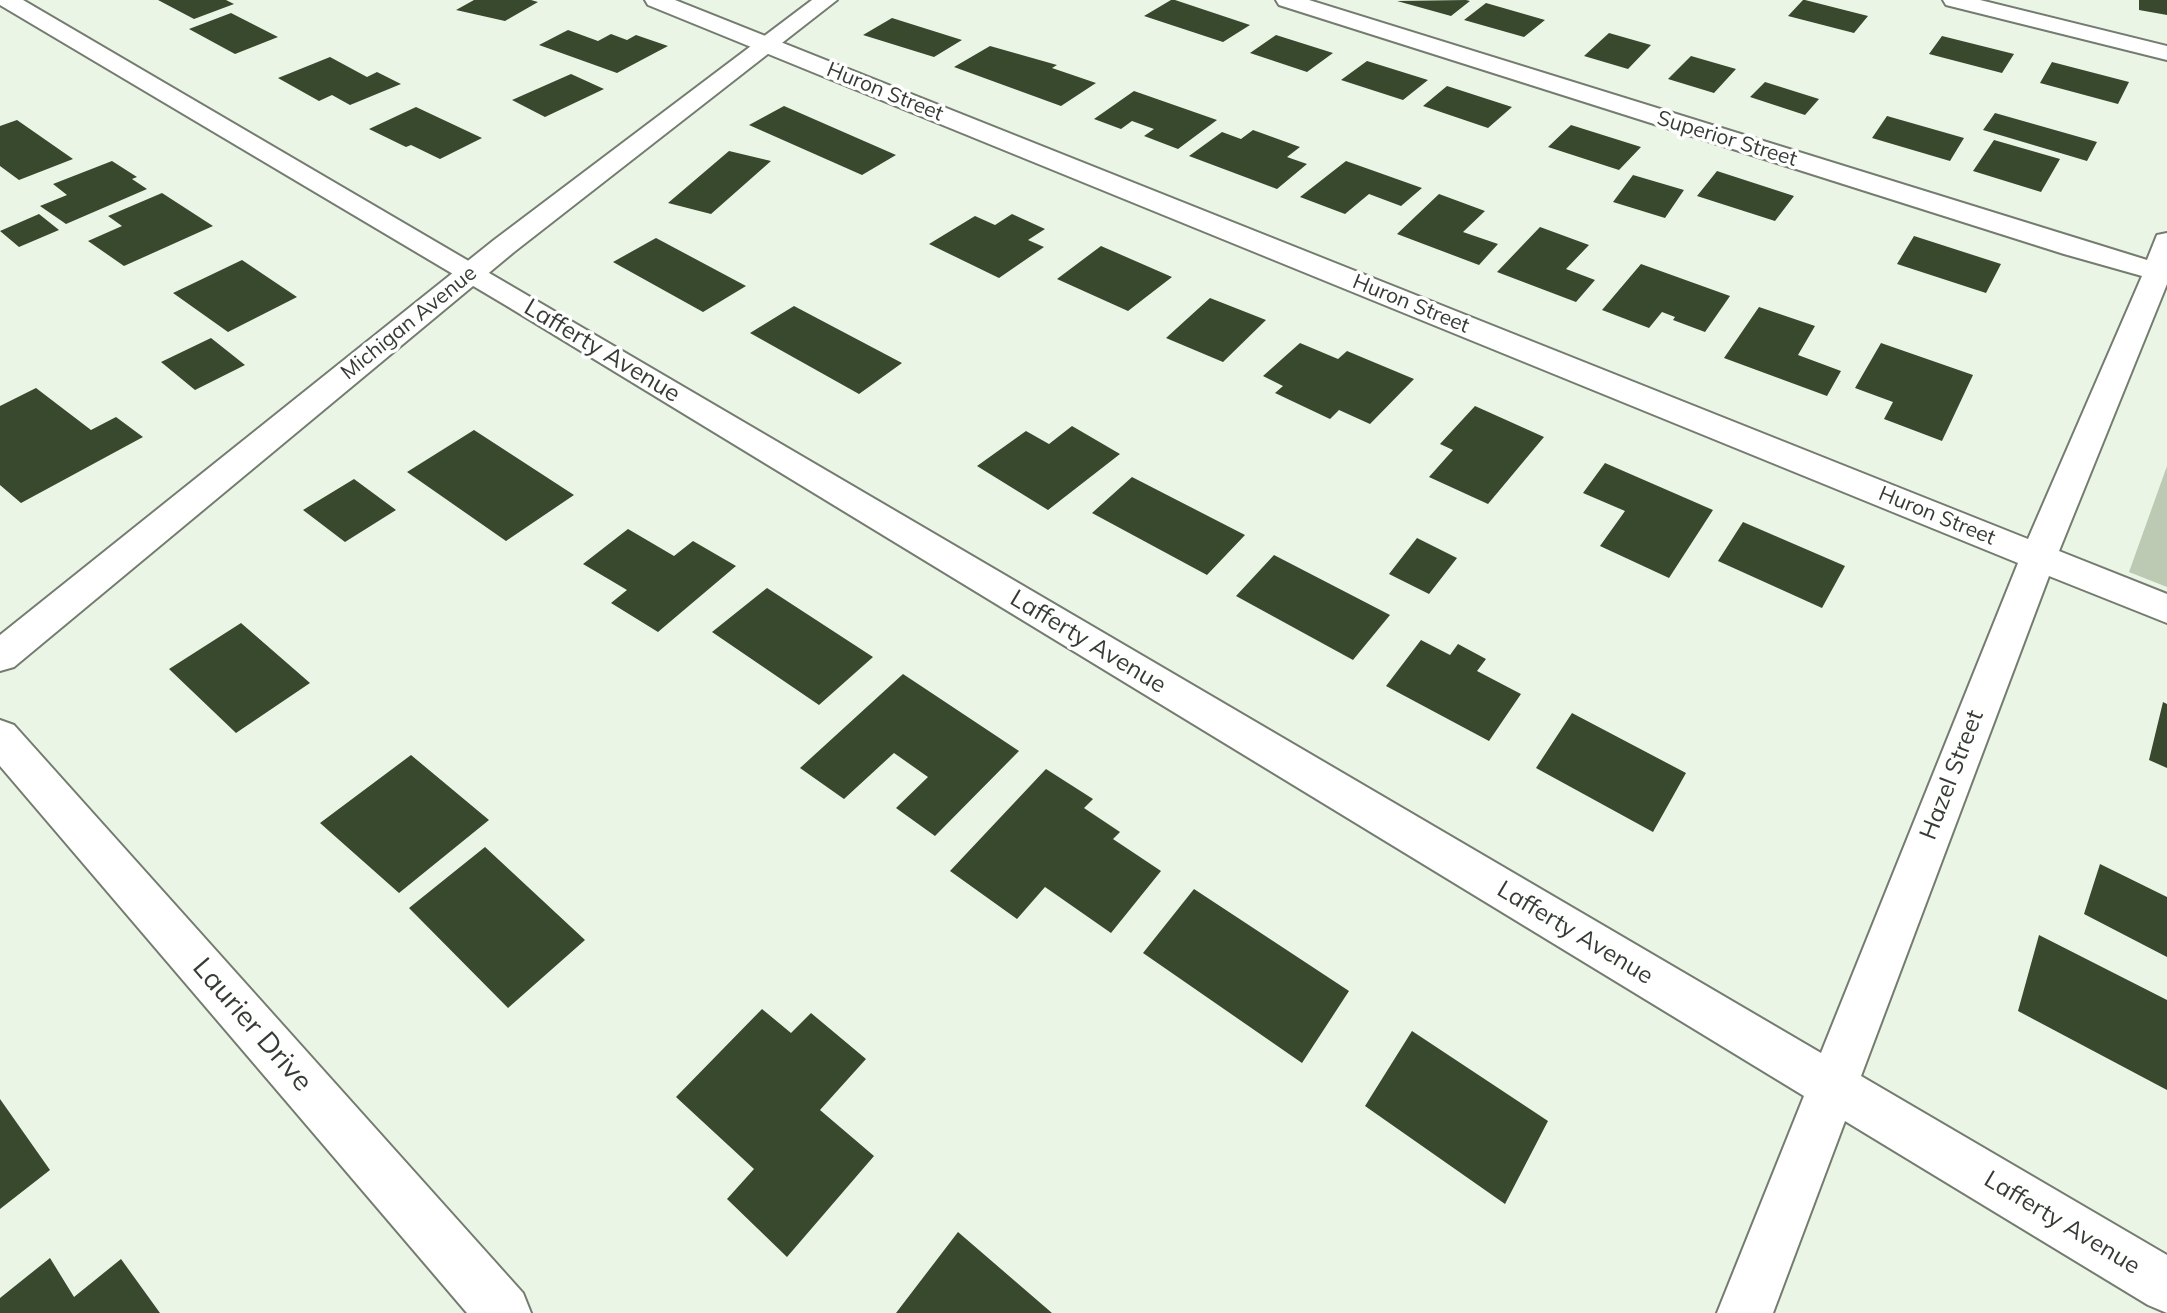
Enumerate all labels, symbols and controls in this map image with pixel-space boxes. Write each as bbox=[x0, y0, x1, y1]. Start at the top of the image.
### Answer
street label: Huron Street bbox=[823, 57, 947, 127]
street label: Superior Street bbox=[1654, 106, 1800, 172]
street label: Michigan Avenue bbox=[336, 261, 482, 385]
street label: Huron Street bbox=[1349, 269, 1473, 339]
street label: Lafferty Avenue bbox=[519, 293, 685, 409]
street label: Huron Street bbox=[1875, 481, 1999, 551]
street label: Lafferty Avenue bbox=[1005, 584, 1171, 700]
street label: Hazel Street bbox=[1914, 706, 1990, 844]
street label: Lafferty Avenue bbox=[1492, 875, 1658, 991]
street label: Laurier Drive bbox=[185, 952, 319, 1098]
street label: Lafferty Avenue bbox=[1979, 1165, 2145, 1281]

